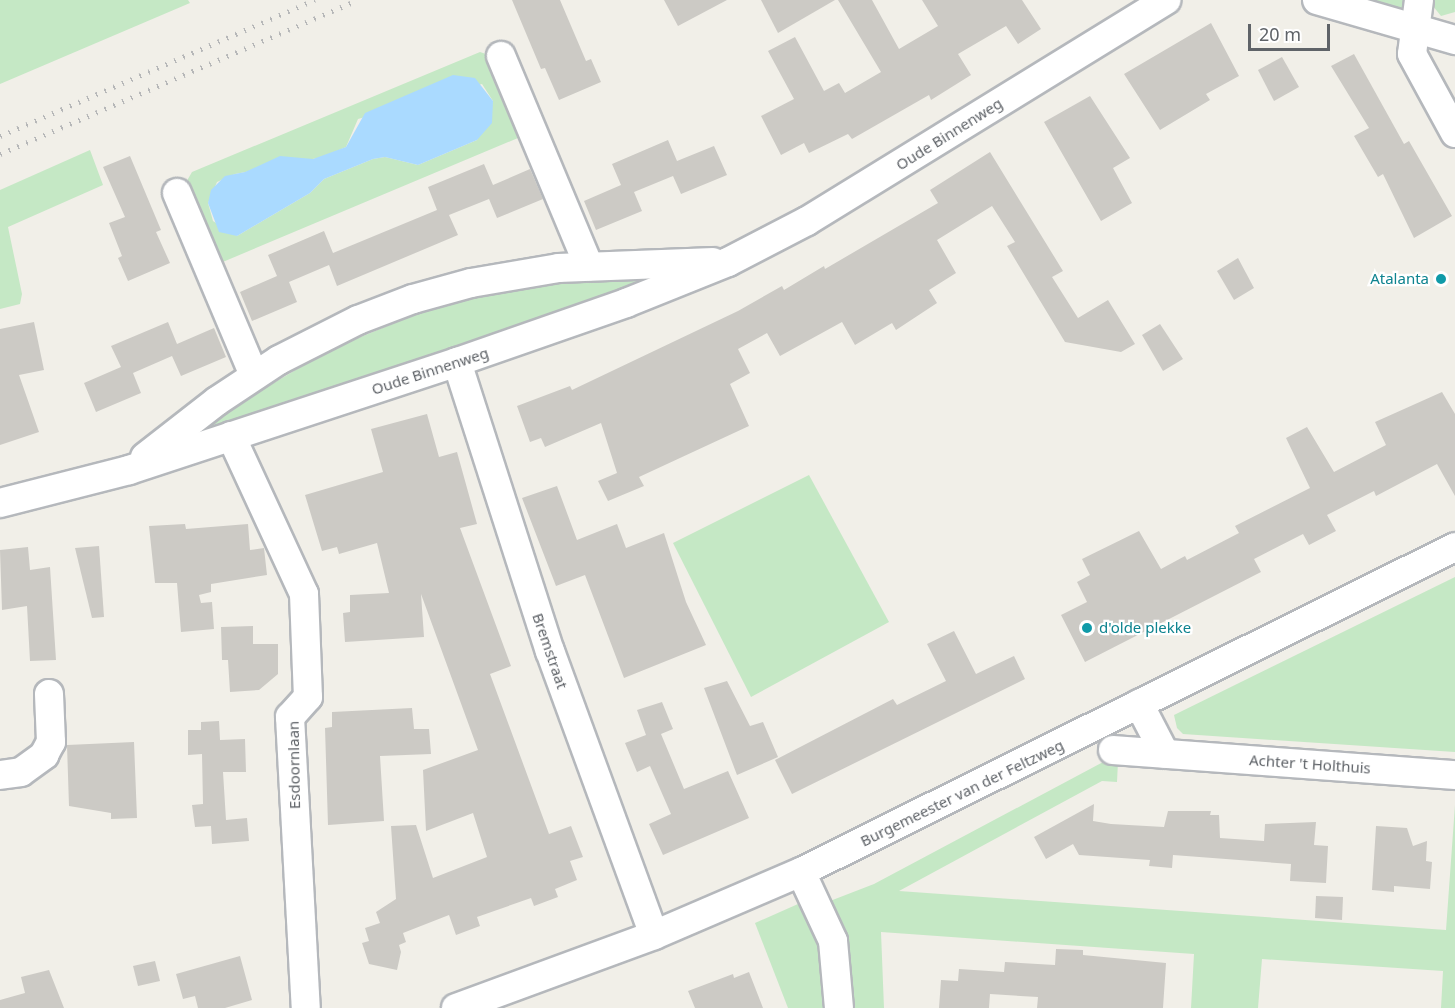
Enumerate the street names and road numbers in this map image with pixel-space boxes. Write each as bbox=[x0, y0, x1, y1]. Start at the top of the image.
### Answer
street label: Oude Binnenweg bbox=[893, 94, 1005, 174]
street label: Oude Binnenweg bbox=[369, 344, 491, 398]
street label: Bremstraat bbox=[529, 611, 571, 691]
street label: Esdoornlaan bbox=[284, 721, 304, 809]
street label: Burgemeester van der Feltzweg bbox=[857, 736, 1067, 850]
street label: Achter 't Holthuis bbox=[1249, 751, 1371, 777]

